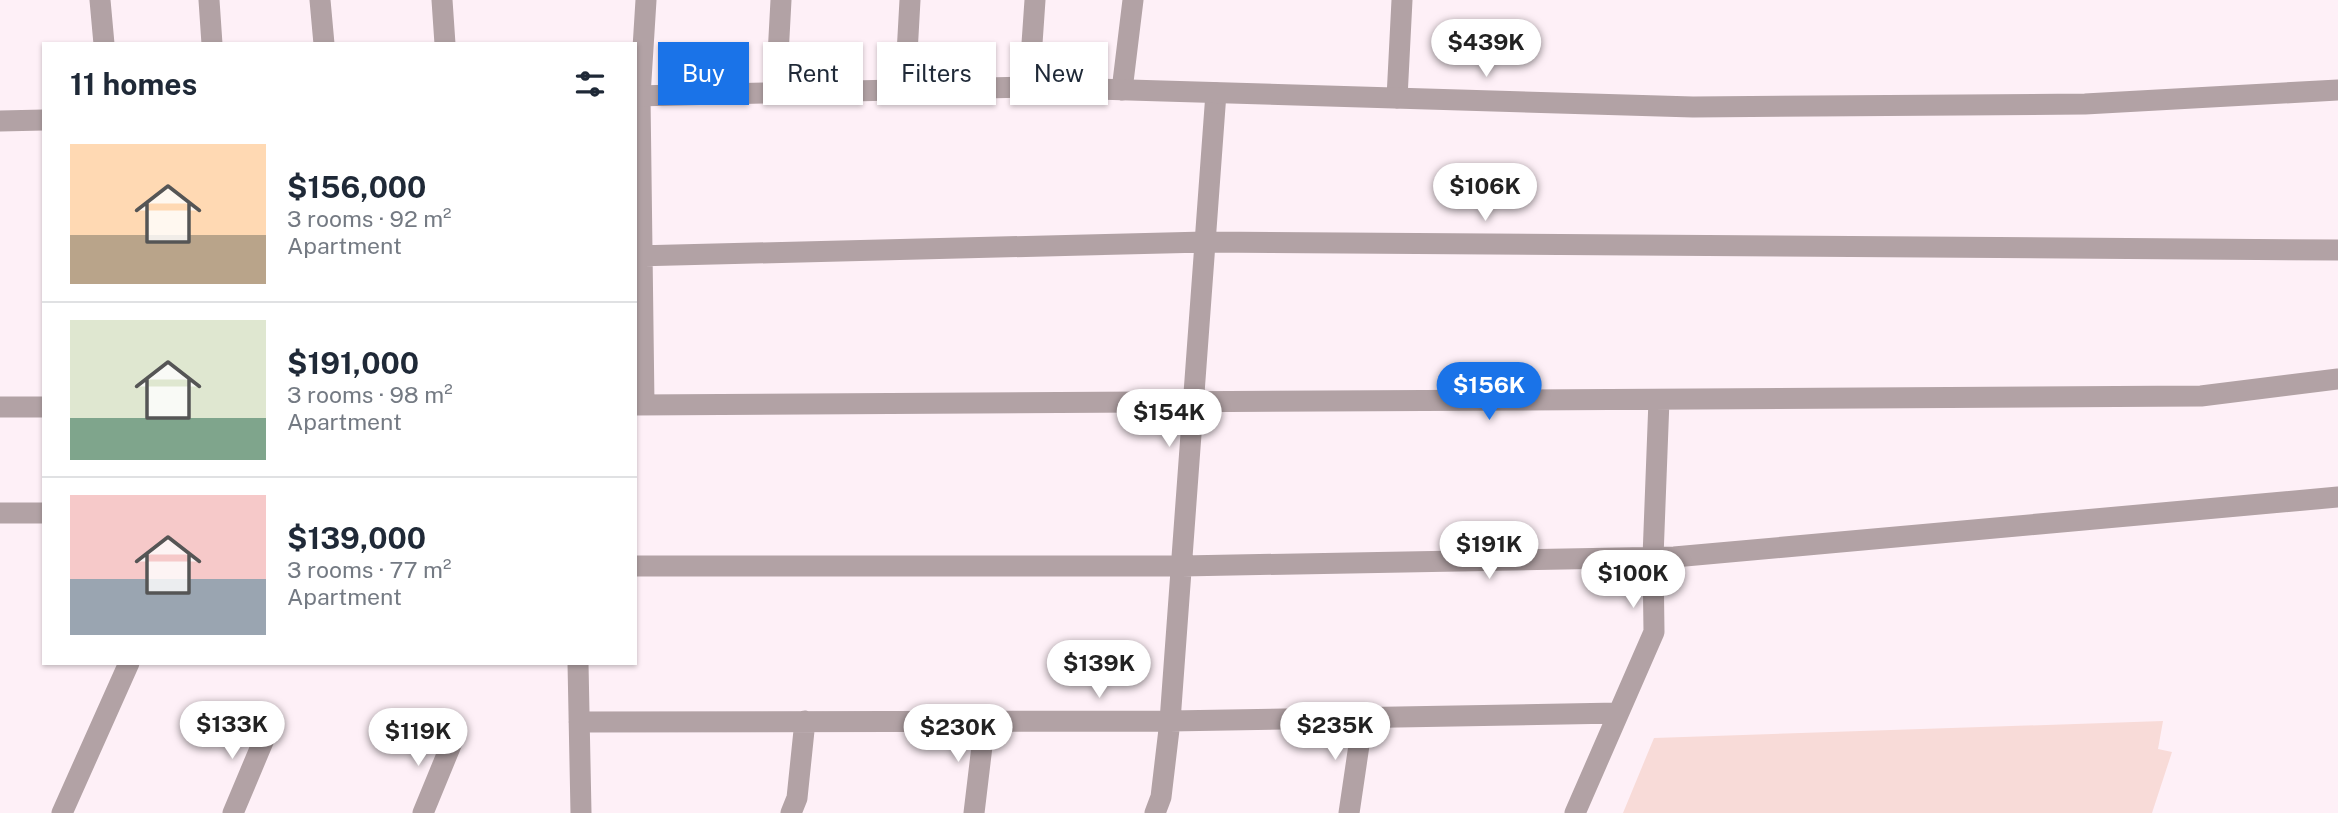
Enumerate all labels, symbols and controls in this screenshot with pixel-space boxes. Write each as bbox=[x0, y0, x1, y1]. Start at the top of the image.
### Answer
pin: $439K bbox=[1437, 20, 1535, 79]
text: $439K bbox=[1447, 28, 1525, 55]
chip: Buy bbox=[658, 42, 749, 105]
chip: Rent bbox=[763, 42, 863, 105]
chip: Filters bbox=[877, 42, 996, 105]
chip: New bbox=[1010, 42, 1108, 105]
icon: filters bbox=[571, 65, 609, 103]
text: 11 homes bbox=[70, 66, 197, 102]
pin: $106K bbox=[1436, 164, 1534, 223]
text: $156,000 bbox=[287, 169, 426, 205]
icon: home bbox=[126, 172, 210, 256]
text: $106K bbox=[1449, 172, 1521, 199]
text: 3 rooms · 92 m² bbox=[287, 205, 452, 232]
text: Apartment bbox=[287, 232, 402, 259]
text: $191,000 bbox=[287, 345, 419, 381]
icon: home bbox=[126, 348, 210, 432]
pin: $156K bbox=[1440, 362, 1538, 422]
text: $156K bbox=[1453, 371, 1525, 398]
text: 3 rooms · 98 m² bbox=[287, 381, 453, 408]
pin: $154K bbox=[1120, 390, 1218, 449]
text: $154K bbox=[1133, 398, 1205, 425]
text: Apartment bbox=[287, 408, 402, 435]
text: $139,000 bbox=[287, 520, 426, 556]
pin: $191K bbox=[1440, 522, 1538, 581]
icon: home bbox=[126, 523, 210, 607]
text: $191K bbox=[1456, 530, 1523, 557]
pin: $100K bbox=[1584, 550, 1682, 610]
text: 3 rooms · 77 m² bbox=[287, 556, 451, 583]
text: $100K bbox=[1597, 559, 1669, 586]
text: Apartment bbox=[287, 583, 402, 610]
pin: $139K bbox=[1050, 640, 1148, 700]
text: $139K bbox=[1063, 649, 1135, 676]
pin: $133K bbox=[183, 702, 281, 761]
pin: $235K bbox=[1286, 702, 1384, 762]
pin: $230K bbox=[909, 704, 1007, 764]
pin: $119K bbox=[369, 708, 467, 768]
text: $133K bbox=[196, 710, 268, 737]
text: $235K bbox=[1296, 711, 1374, 738]
text: $230K bbox=[920, 713, 996, 740]
text: $119K bbox=[385, 717, 452, 744]

